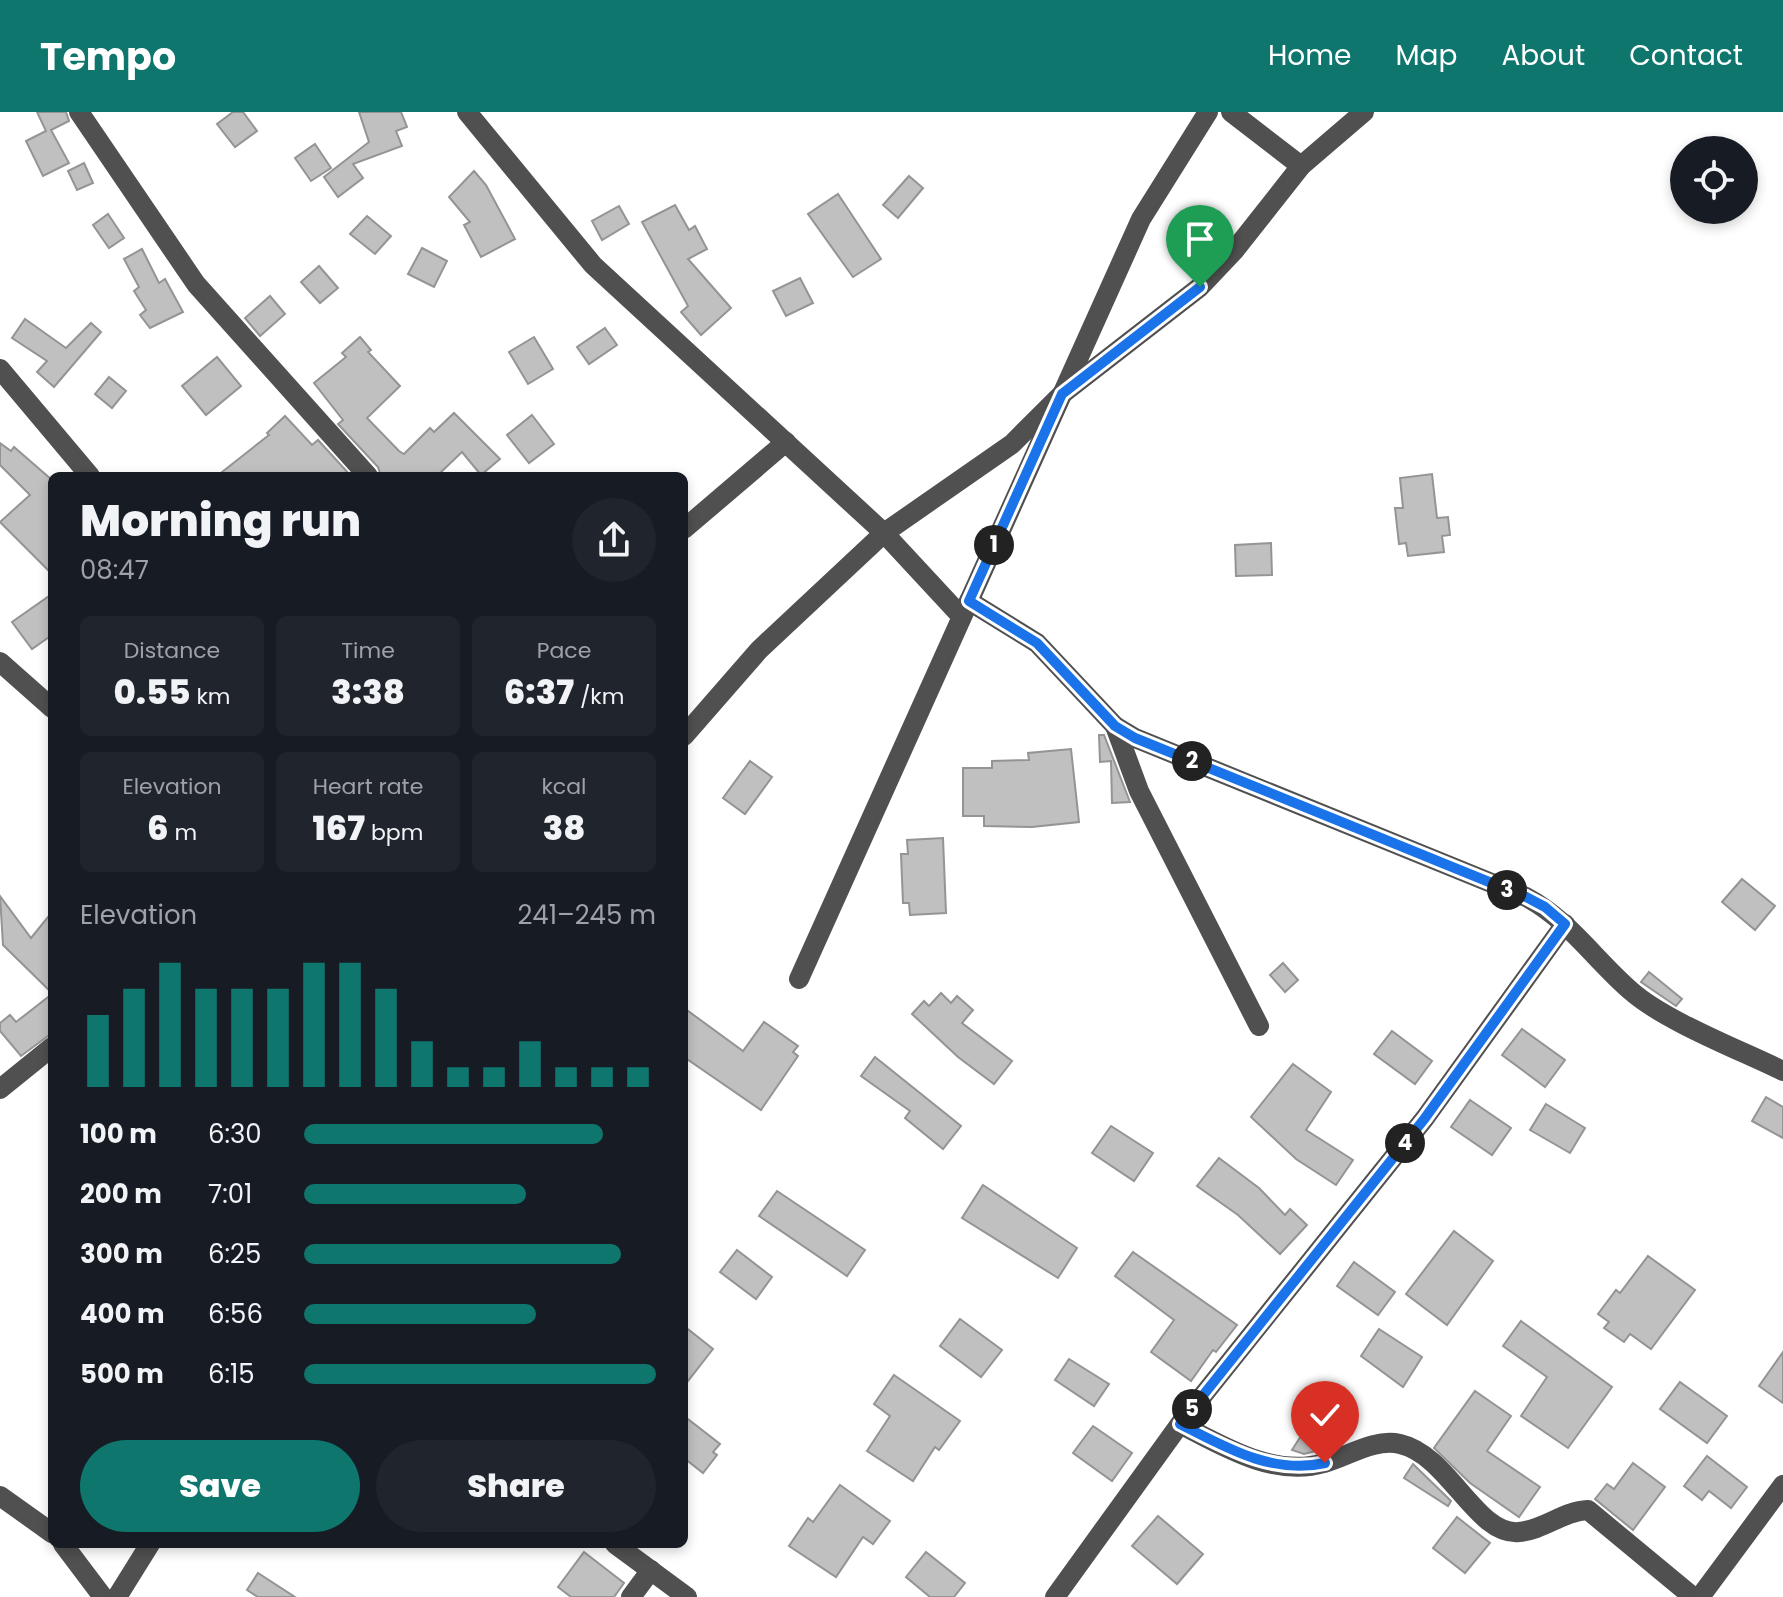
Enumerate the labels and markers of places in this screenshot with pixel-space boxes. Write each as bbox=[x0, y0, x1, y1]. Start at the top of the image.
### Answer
pin bbox=[1166, 205, 1234, 287]
pin: 1 bbox=[974, 525, 1014, 565]
pin: 2 bbox=[1172, 741, 1212, 781]
pin: 3 bbox=[1487, 870, 1527, 910]
pin: 4 bbox=[1385, 1123, 1425, 1163]
pin bbox=[1291, 1381, 1359, 1463]
pin: 5 bbox=[1172, 1389, 1212, 1429]

